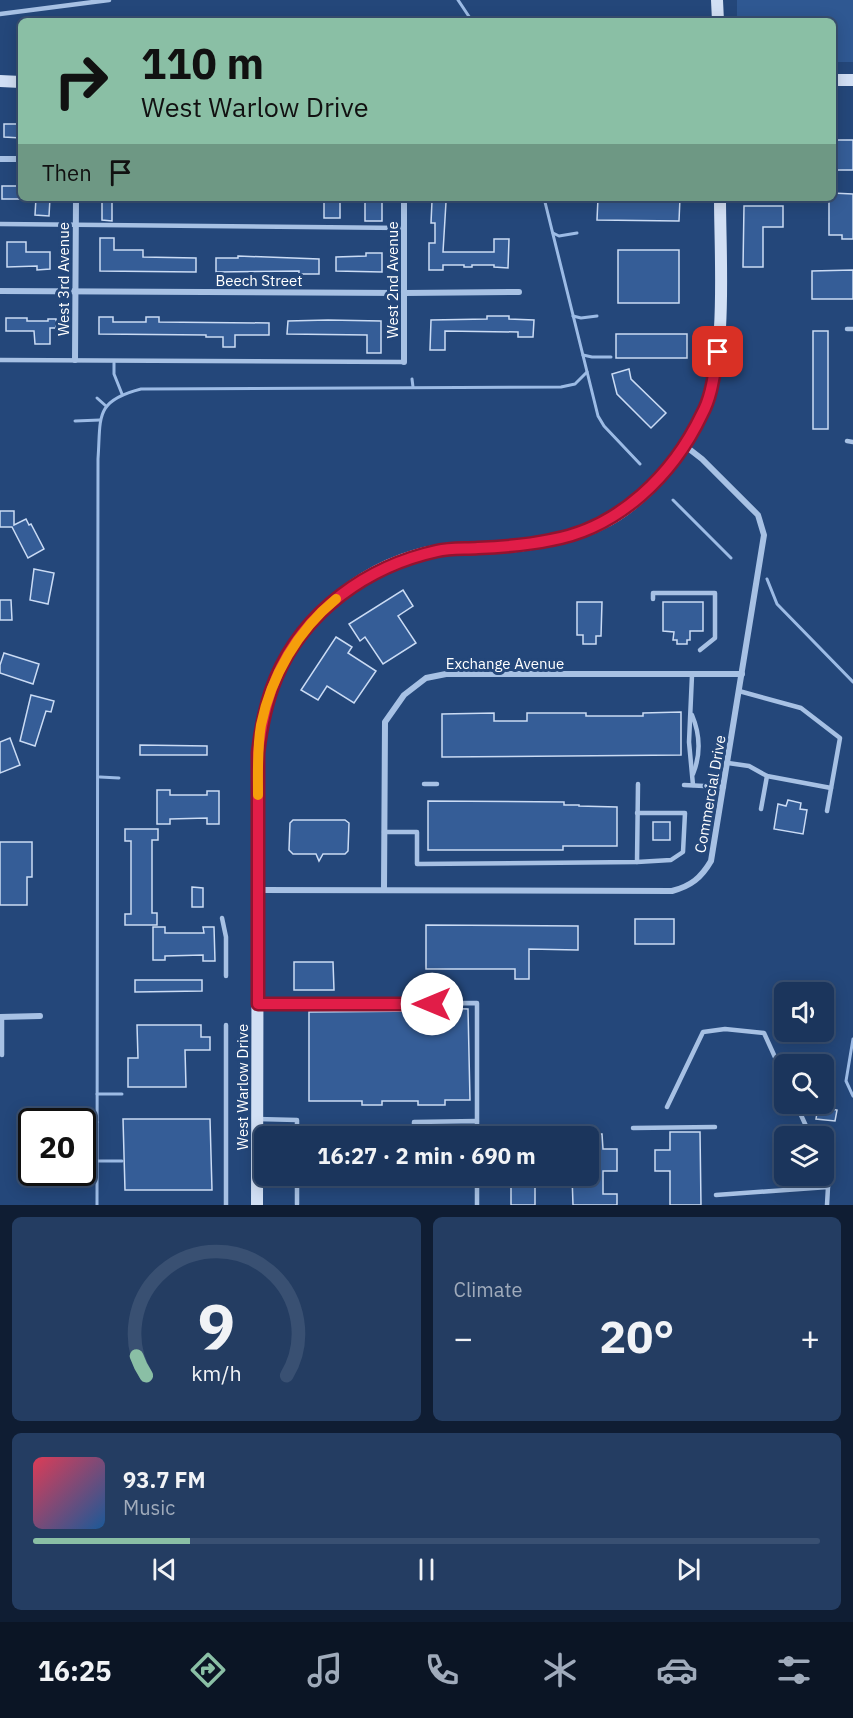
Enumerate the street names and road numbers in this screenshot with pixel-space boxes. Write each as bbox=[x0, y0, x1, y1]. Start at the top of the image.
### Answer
street label: West 2nd Avenue bbox=[383, 221, 402, 339]
street label: West 3rd Avenue bbox=[54, 222, 73, 336]
street label: Beech Street bbox=[215, 271, 303, 290]
street label: Exchange Avenue bbox=[446, 654, 564, 673]
street label: Commercial Drive bbox=[690, 734, 730, 854]
street label: West Warlow Drive bbox=[233, 1024, 252, 1150]

